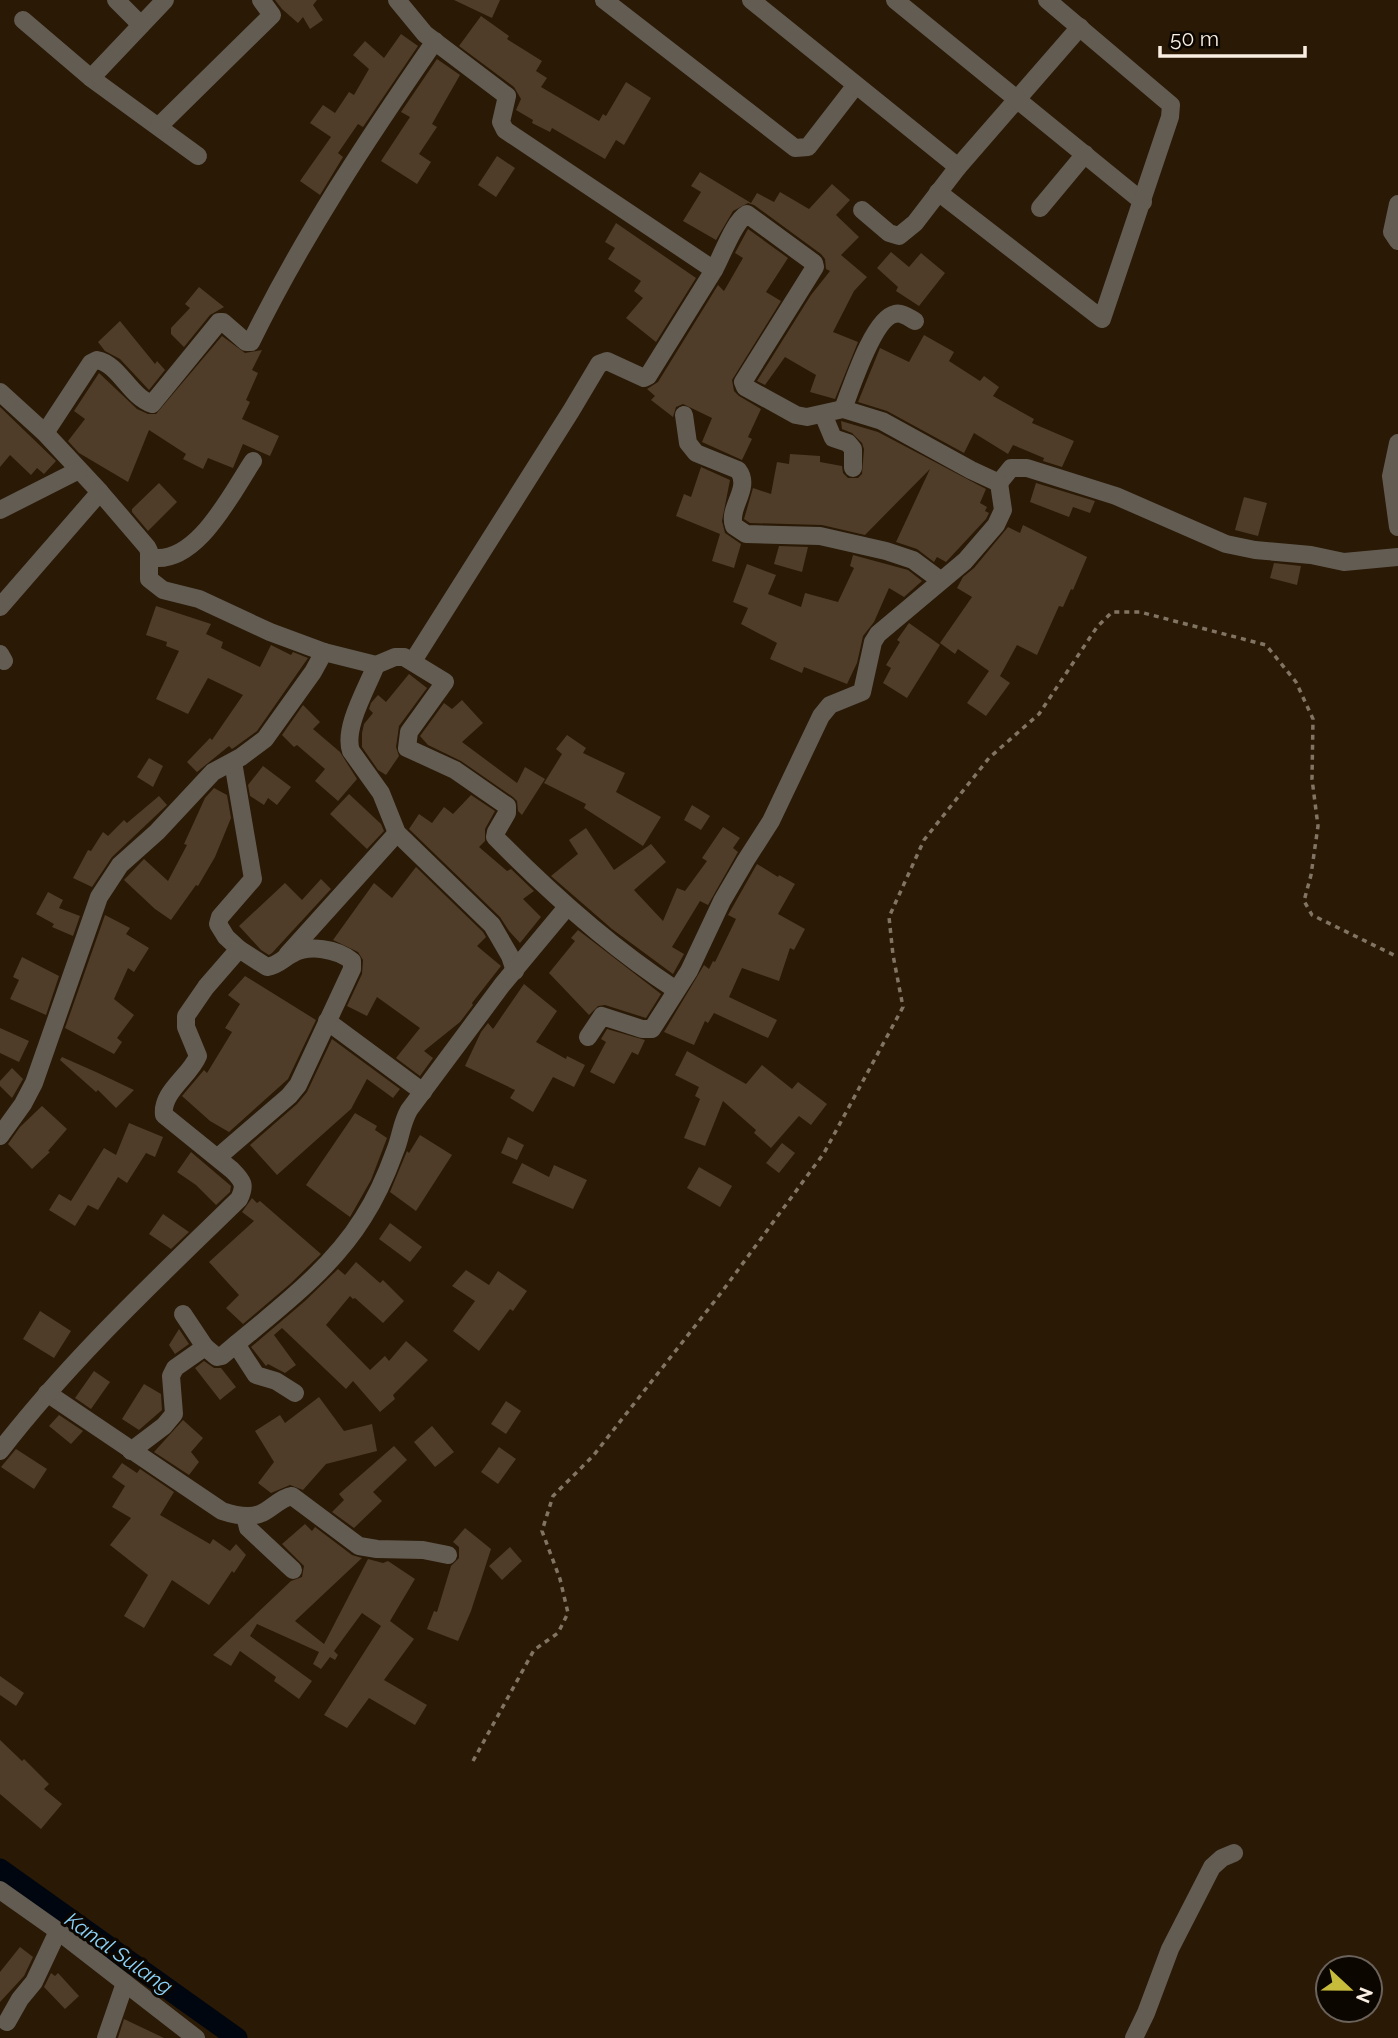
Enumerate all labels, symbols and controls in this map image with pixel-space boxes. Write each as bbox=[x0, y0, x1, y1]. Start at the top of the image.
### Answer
scale bar bbox=[1160, 14, 1305, 58]
text: 50 m bbox=[1170, 26, 1219, 51]
water label: Kanal Sulang bbox=[60, 1907, 178, 1999]
north arrow bbox=[1314, 1954, 1384, 2024]
text: N bbox=[1352, 1985, 1378, 2006]

